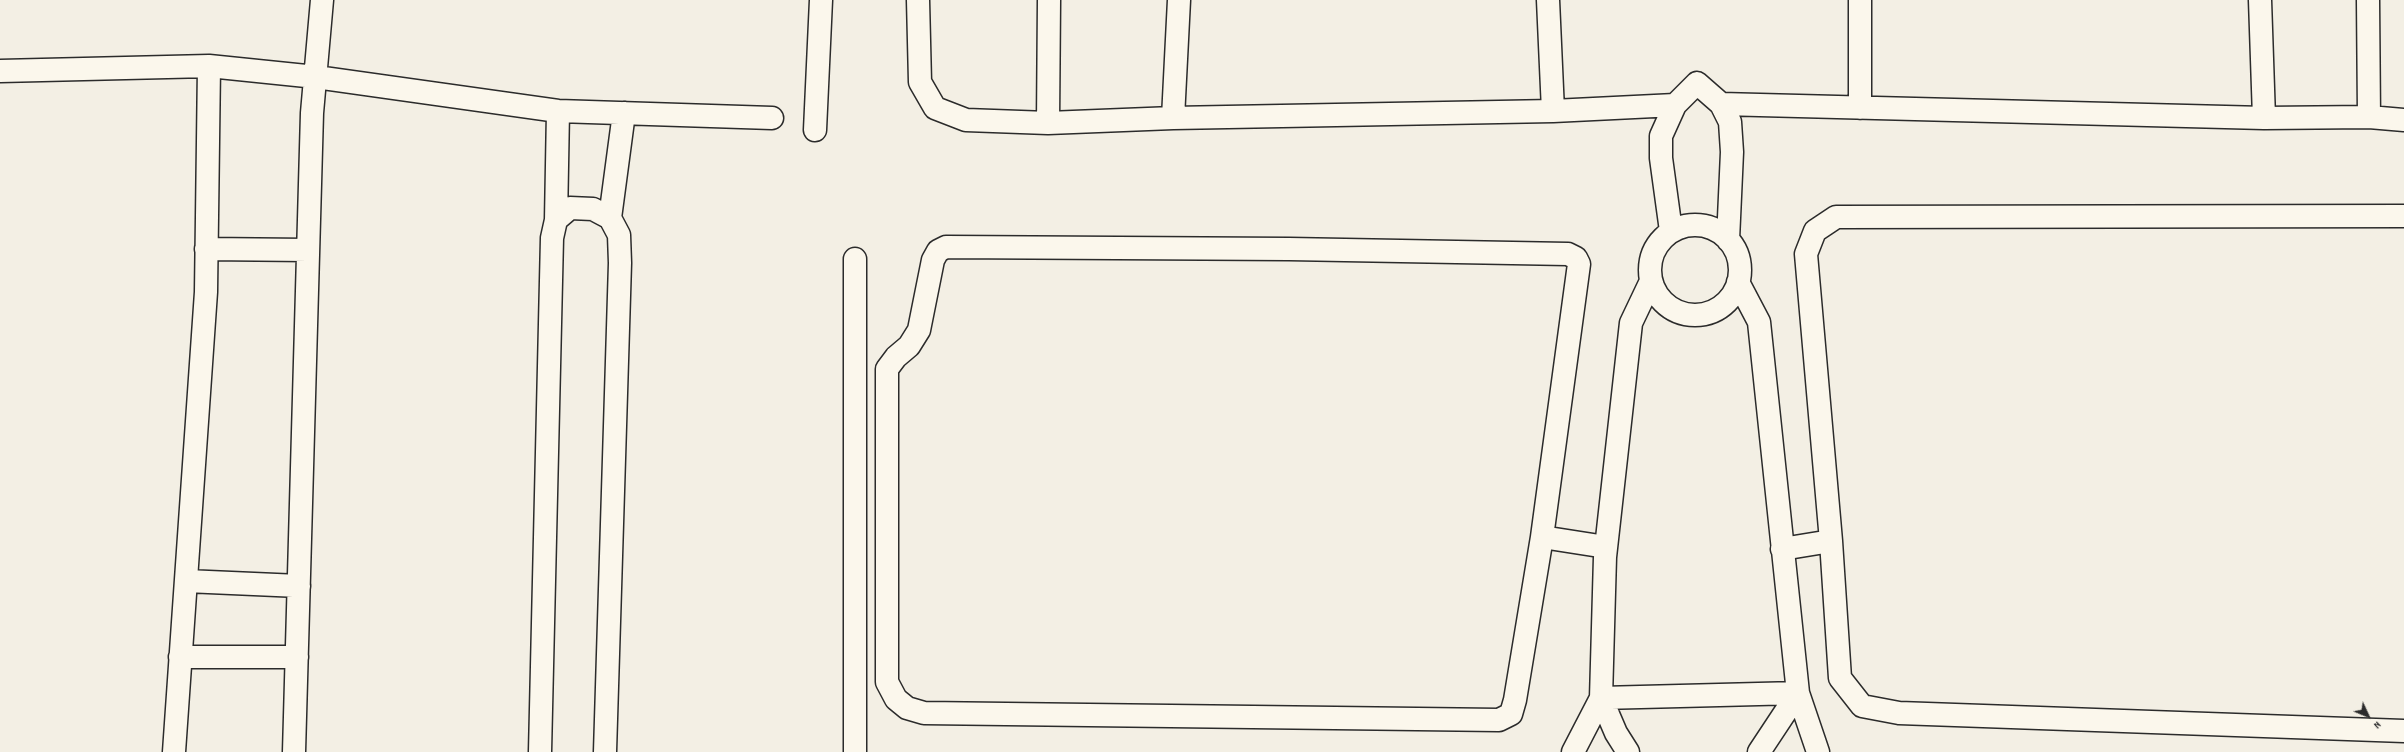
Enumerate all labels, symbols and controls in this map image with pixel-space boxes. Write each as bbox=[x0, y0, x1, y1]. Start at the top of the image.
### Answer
north arrow bbox=[2348, 696, 2388, 736]
text: N bbox=[2369, 717, 2384, 732]

